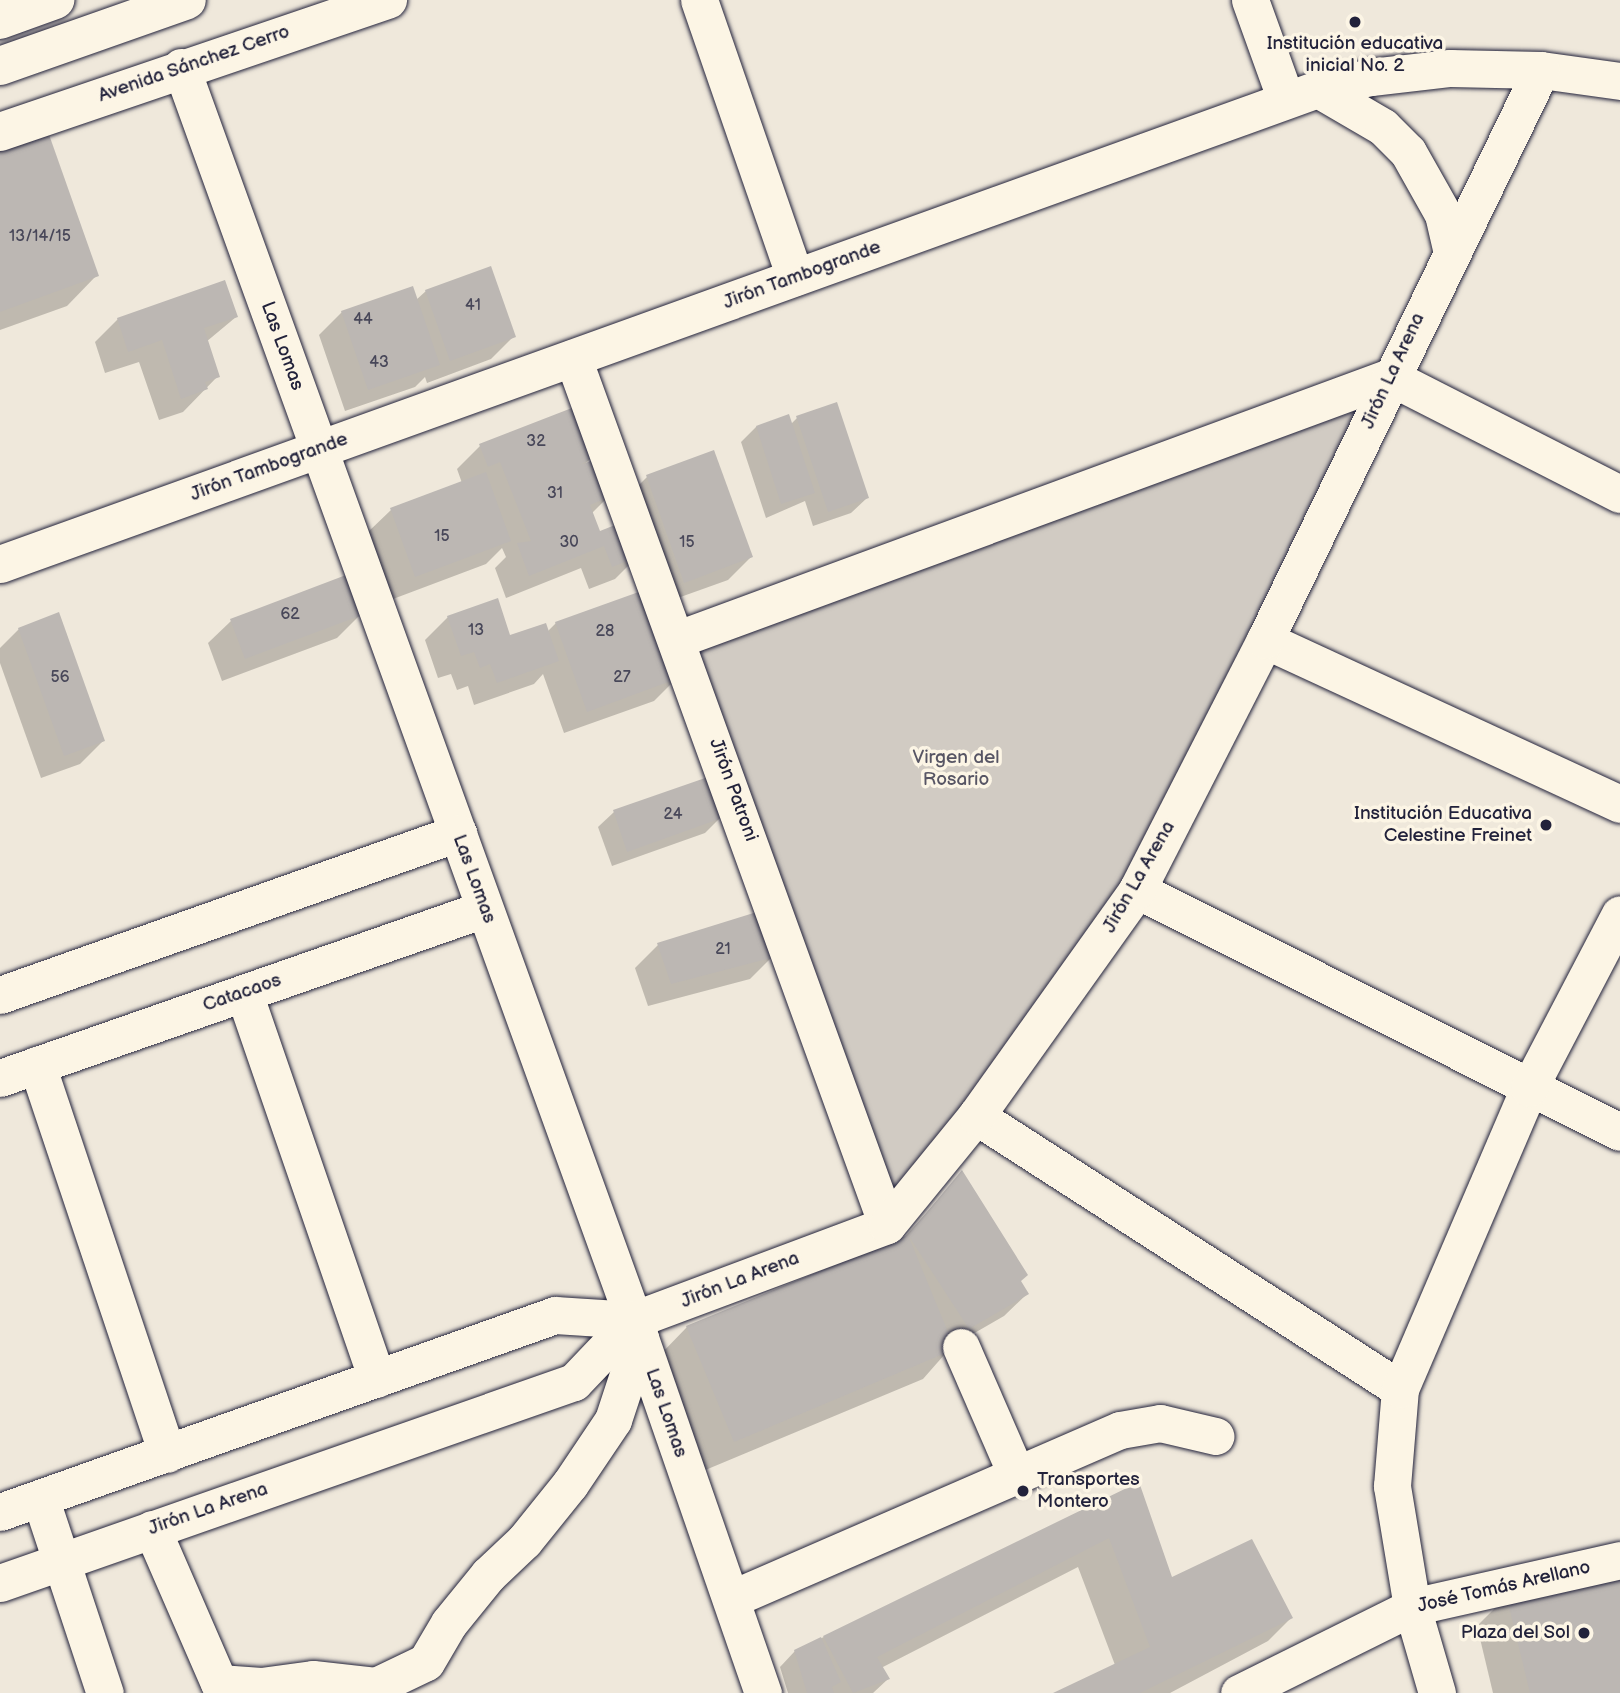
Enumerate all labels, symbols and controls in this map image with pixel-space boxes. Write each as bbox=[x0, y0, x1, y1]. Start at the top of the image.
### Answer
marker: Institución educativa inicial No. 2 bbox=[1347, 14, 1363, 30]
street label: Avenida Sánchez Cerro bbox=[95, 20, 293, 108]
place label: Institución educativa inicial No. 2 bbox=[1267, 33, 1443, 77]
house number: 13/14/15 bbox=[9, 227, 71, 247]
street label: Jirón Tambogrande bbox=[720, 236, 884, 314]
house number: 41 bbox=[465, 296, 481, 316]
street label: Las Lomas bbox=[255, 299, 309, 393]
house number: 44 bbox=[353, 310, 373, 330]
street label: Jirón La Arena bbox=[1356, 310, 1430, 432]
house number: 43 bbox=[369, 353, 389, 373]
street label: Jirón Tambogrande bbox=[187, 428, 351, 506]
house number: 32 bbox=[526, 432, 546, 452]
house number: 31 bbox=[547, 484, 563, 504]
house number: 15 bbox=[434, 527, 450, 547]
house number: 30 bbox=[559, 533, 579, 553]
house number: 15 bbox=[679, 533, 695, 553]
house number: 62 bbox=[280, 605, 300, 625]
house number: 13 bbox=[468, 621, 484, 641]
house number: 28 bbox=[596, 622, 614, 642]
house number: 56 bbox=[51, 668, 69, 688]
house number: 27 bbox=[613, 668, 631, 688]
street label: Jirón Patroni bbox=[704, 735, 762, 845]
park label: Virgen del Rosario bbox=[912, 747, 1000, 791]
place label: Institución Educativa Celestine Freinet bbox=[1354, 803, 1532, 847]
house number: 24 bbox=[664, 805, 682, 825]
street label: Jirón La Arena bbox=[1098, 817, 1180, 937]
marker: Institución Educativa Celestine Freinet bbox=[1538, 817, 1554, 833]
street label: Las Lomas bbox=[447, 832, 501, 926]
house number: 21 bbox=[715, 940, 731, 960]
street label: Catacaos bbox=[200, 969, 284, 1017]
street label: Jirón La Arena bbox=[678, 1247, 802, 1313]
street label: Las Lomas bbox=[640, 1365, 692, 1461]
place label: Transportes Montero bbox=[1037, 1469, 1140, 1513]
street label: Jirón La Arena bbox=[145, 1478, 271, 1540]
marker: Transportes Montero bbox=[1015, 1483, 1031, 1499]
street label: José Tomás Arellano bbox=[1415, 1556, 1593, 1618]
place label: Plaza del Sol bbox=[1460, 1622, 1570, 1644]
marker: Plaza del Sol bbox=[1576, 1625, 1592, 1641]

